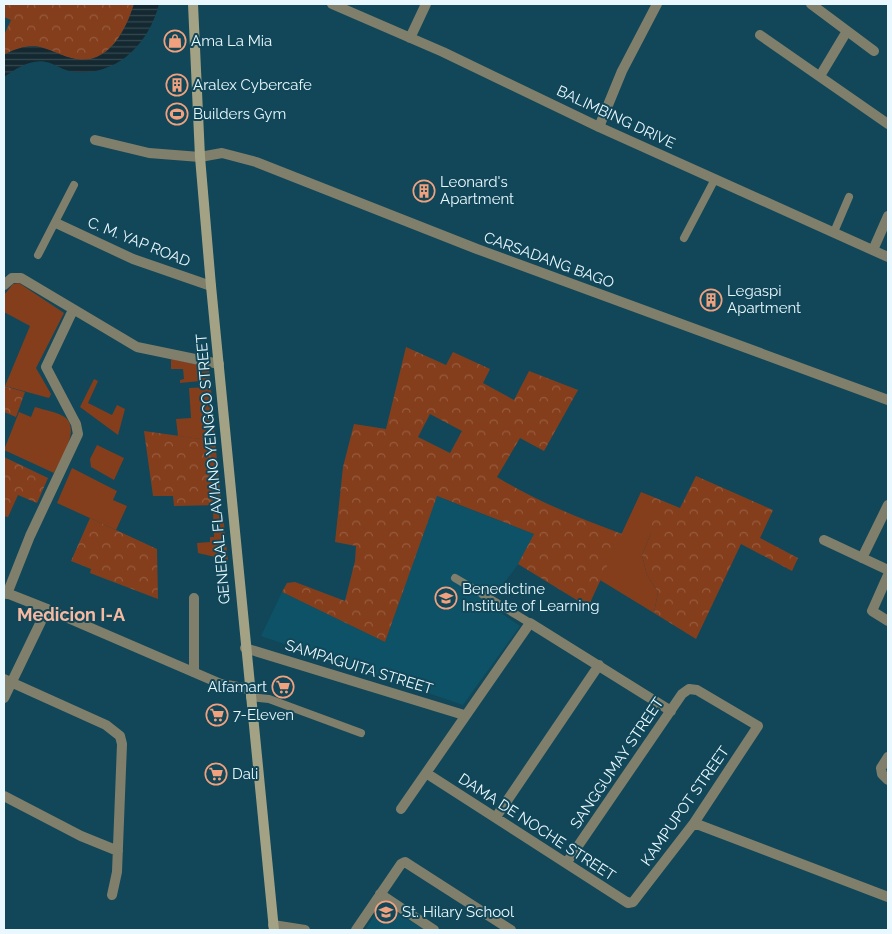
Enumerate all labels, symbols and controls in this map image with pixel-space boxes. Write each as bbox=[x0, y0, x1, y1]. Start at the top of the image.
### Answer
shop icon: Ama La Mia bbox=[163, 29, 187, 53]
place label: Ama La Mia bbox=[191, 32, 272, 50]
building icon: Aralex Cybercafe bbox=[165, 73, 189, 97]
place label: Aralex Cybercafe bbox=[193, 76, 312, 94]
street label: BALIMBING DRIVE bbox=[554, 82, 678, 152]
sports icon: Builders Gym bbox=[165, 102, 189, 126]
place label: Builders Gym bbox=[193, 105, 286, 123]
place label: Leonard's Apartment bbox=[440, 173, 514, 208]
building icon: Leonard's Apartment bbox=[412, 179, 436, 203]
street label: C. M. YAP ROAD bbox=[85, 213, 193, 271]
street label: CARSADANG BAGO bbox=[481, 228, 617, 292]
place label: Legaspi Apartment bbox=[727, 282, 801, 317]
building icon: Legaspi Apartment bbox=[699, 288, 723, 312]
street label: GENERAL FLAVIANO YENGCO STREET bbox=[192, 333, 234, 605]
place label: Benedictine Institute of Learning bbox=[462, 580, 600, 615]
school or university icon: Benedictine Institute of Learning bbox=[434, 586, 458, 610]
district label: Medicion I-A bbox=[17, 604, 126, 625]
street label: SAMPAGUITA STREET bbox=[283, 636, 435, 698]
supermarket icon: Alfamart bbox=[271, 675, 295, 699]
place label: Alfamart bbox=[207, 678, 267, 696]
street label: SANGGUMAY STREET bbox=[566, 694, 668, 832]
supermarket icon: 7-Eleven bbox=[205, 703, 229, 727]
place label: 7-Eleven bbox=[233, 706, 294, 724]
street label: KAMPUPOT STREET bbox=[637, 743, 733, 869]
supermarket icon: Dali bbox=[204, 762, 228, 786]
place label: Dali bbox=[232, 765, 258, 783]
street label: DAMA DE NOCHE STREET bbox=[455, 769, 619, 885]
school or university icon: St. Hilary School bbox=[374, 900, 398, 924]
place label: St. Hilary School bbox=[402, 903, 515, 921]

